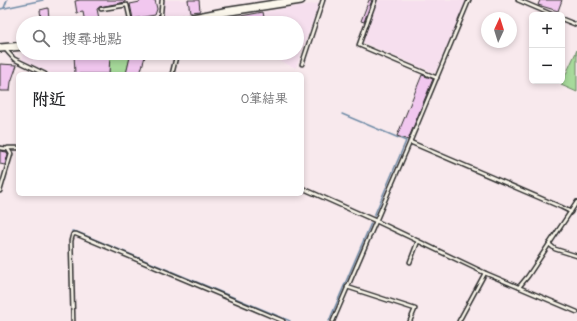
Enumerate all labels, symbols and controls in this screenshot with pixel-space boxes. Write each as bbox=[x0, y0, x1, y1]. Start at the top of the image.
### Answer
north arrow bbox=[481, 12, 517, 48]
map controls bbox=[529, 12, 565, 84]
button: + bbox=[529, 12, 565, 48]
search box bbox=[16, 16, 304, 60]
icon: search bbox=[30, 27, 52, 49]
text: 搜尋地點 bbox=[62, 28, 122, 48]
button: − bbox=[529, 48, 565, 84]
text: 附近 bbox=[32, 87, 66, 109]
text: 0筆結果 bbox=[241, 89, 288, 106]

